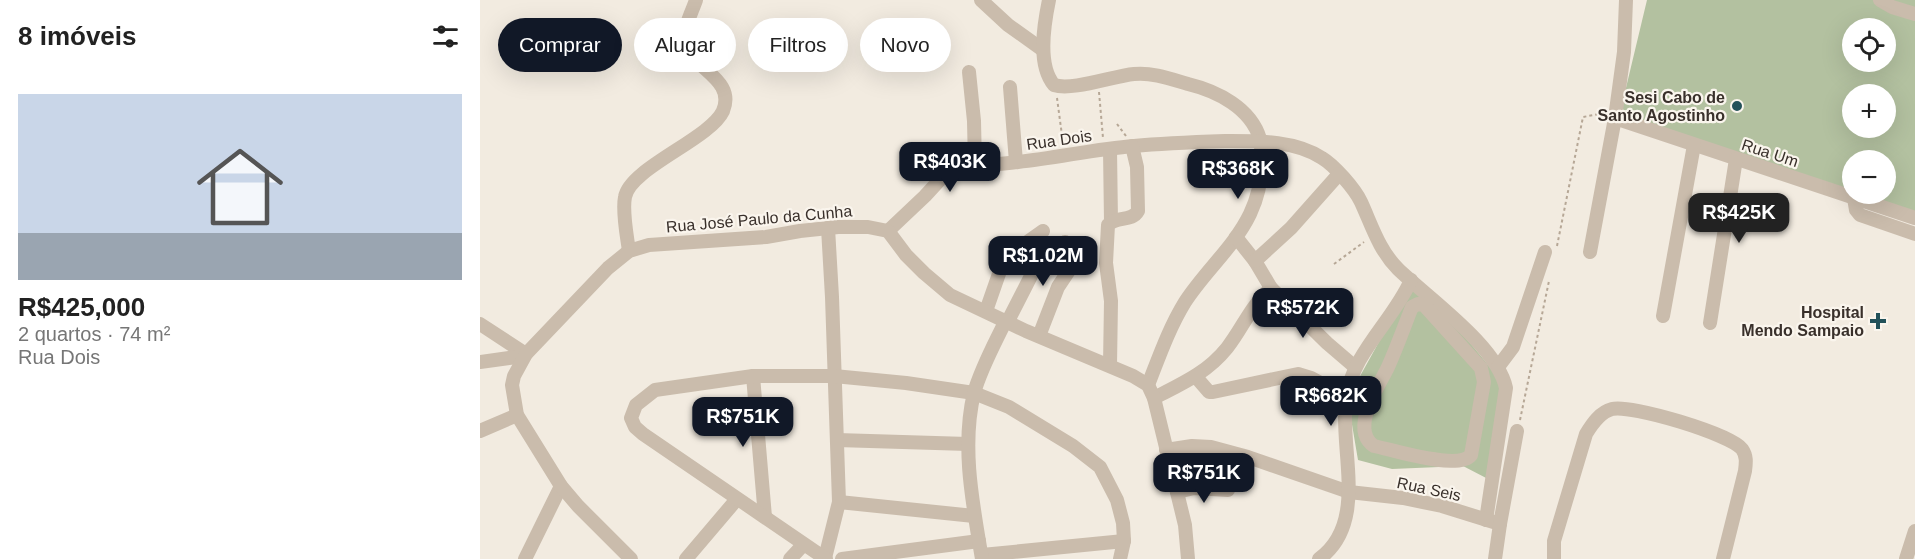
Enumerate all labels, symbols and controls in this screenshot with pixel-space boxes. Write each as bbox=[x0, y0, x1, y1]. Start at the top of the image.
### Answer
chip: Comprar bbox=[498, 18, 622, 72]
chip: Alugar bbox=[634, 18, 736, 72]
chip: Filtros bbox=[748, 18, 848, 72]
chip: Novo bbox=[860, 18, 951, 72]
map controls bbox=[1842, 18, 1896, 204]
button: locate bbox=[1842, 18, 1896, 72]
icon: filters bbox=[429, 20, 462, 53]
text: 8 imóveis bbox=[18, 21, 137, 51]
button: + bbox=[1842, 84, 1896, 138]
place label: Sesi Cabo de Santo Agostinho bbox=[1598, 89, 1725, 124]
marker: Sesi Cabo de Santo Agostinho bbox=[1730, 99, 1744, 113]
street label: Rua Dois bbox=[1025, 127, 1093, 153]
icon: home bbox=[186, 133, 294, 241]
street label: Rua Um bbox=[1739, 136, 1801, 170]
pin: R$403K bbox=[901, 142, 999, 193]
pin: R$368K bbox=[1189, 149, 1287, 200]
text: R$403K bbox=[913, 150, 987, 172]
button: − bbox=[1842, 150, 1896, 204]
text: R$368K bbox=[1201, 157, 1275, 179]
pin: R$425K bbox=[1690, 193, 1788, 244]
text: R$425K bbox=[1702, 201, 1776, 223]
street label: Rua José Paulo da Cunha bbox=[665, 202, 853, 236]
pin: R$1.02M bbox=[988, 236, 1098, 287]
text: R$1.02M bbox=[1002, 244, 1084, 266]
pin: R$572K bbox=[1254, 288, 1352, 339]
text: R$425,000 bbox=[18, 292, 145, 322]
text: R$572K bbox=[1266, 296, 1340, 318]
place label: Hospital Mendo Sampaio bbox=[1741, 304, 1864, 339]
marker: Hospital Mendo Sampaio bbox=[1869, 312, 1887, 330]
text: 2 quartos · 74 m² bbox=[18, 323, 170, 345]
text: Rua Dois bbox=[18, 346, 100, 368]
pin: R$682K bbox=[1282, 376, 1380, 427]
text: R$682K bbox=[1294, 384, 1368, 406]
pin: R$751K bbox=[694, 397, 792, 448]
text: R$751K bbox=[706, 405, 780, 427]
pin: R$751K bbox=[1155, 453, 1253, 504]
text: R$751K bbox=[1167, 461, 1241, 483]
street label: Rua Seis bbox=[1395, 474, 1463, 504]

